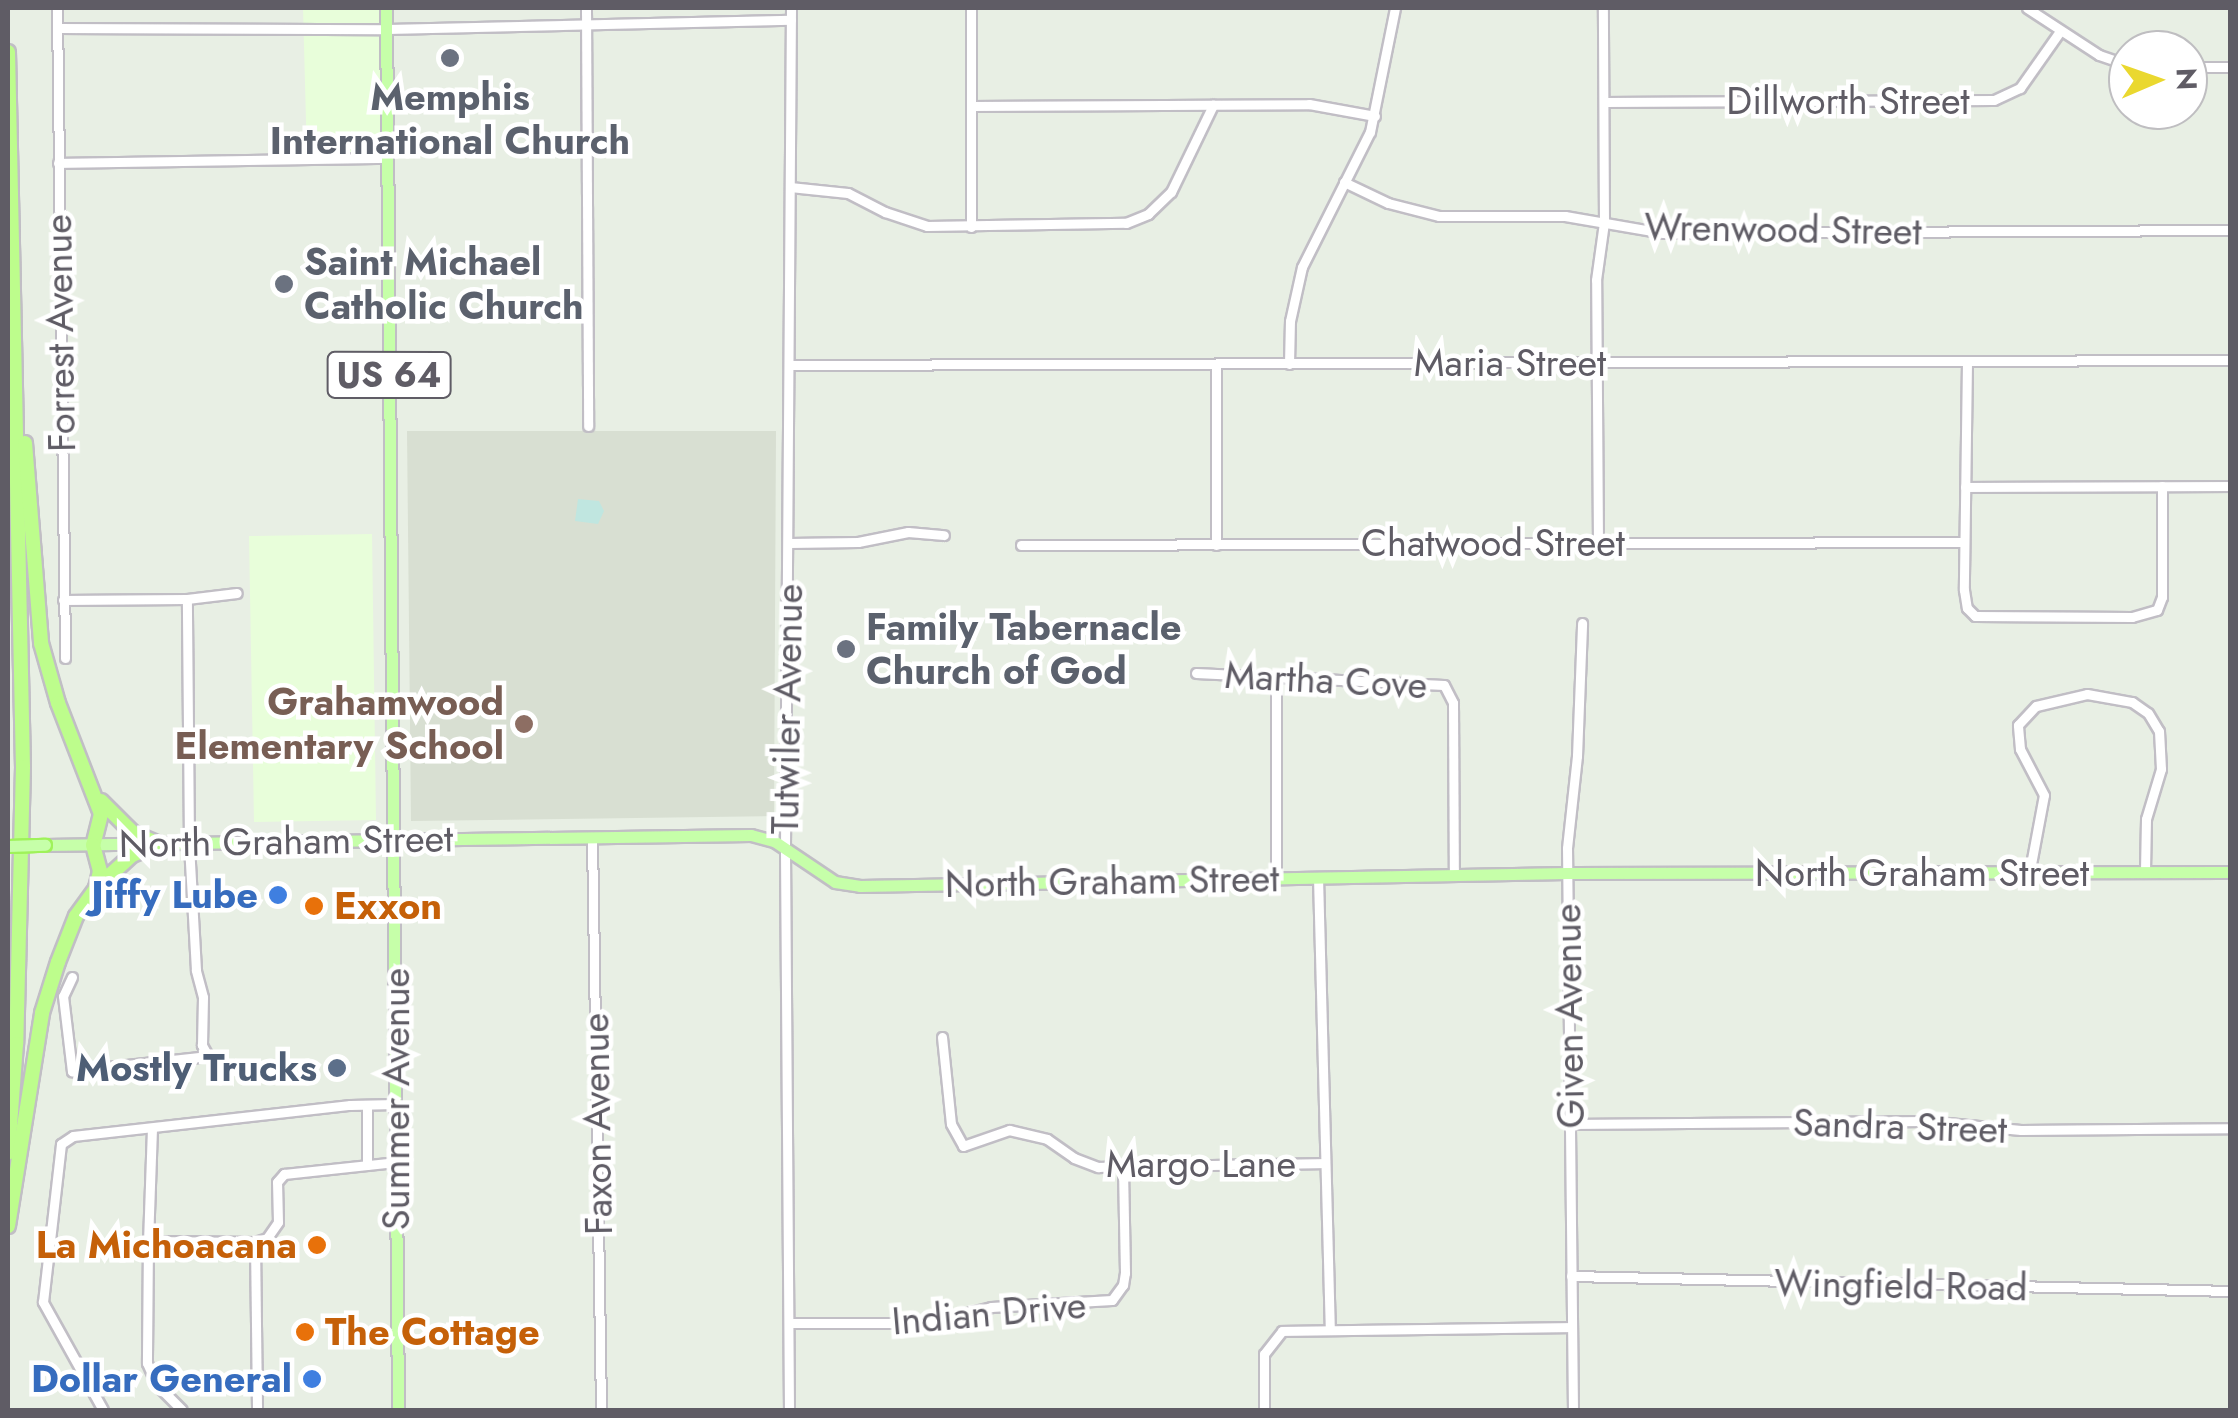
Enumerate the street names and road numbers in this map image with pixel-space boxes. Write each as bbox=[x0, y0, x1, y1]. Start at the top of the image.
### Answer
street label: Dillworth Street bbox=[1726, 78, 1970, 124]
street label: Wrenwood Street bbox=[1644, 204, 1922, 254]
street label: Forrest Avenue bbox=[35, 214, 85, 452]
street label: Maria Street bbox=[1414, 340, 1606, 386]
road number: US 64 bbox=[326, 345, 452, 405]
street label: Chatwood Street bbox=[1361, 520, 1625, 566]
street label: Tutwiler Avenue bbox=[762, 583, 812, 835]
street label: Martha Cove bbox=[1224, 652, 1428, 708]
street label: North Graham Street bbox=[118, 815, 454, 867]
street label: North Graham Street bbox=[1755, 850, 2089, 896]
street label: North Graham Street bbox=[944, 855, 1280, 907]
street label: Given Avenue bbox=[1544, 903, 1594, 1129]
street label: Summer Avenue bbox=[373, 968, 419, 1230]
street label: Faxon Avenue bbox=[572, 1013, 622, 1235]
street label: Sandra Street bbox=[1792, 1099, 2008, 1153]
street label: Margo Lane bbox=[1106, 1141, 1296, 1187]
street label: Wingfield Road bbox=[1774, 1260, 2028, 1310]
street label: Indian Drive bbox=[890, 1282, 1088, 1344]

